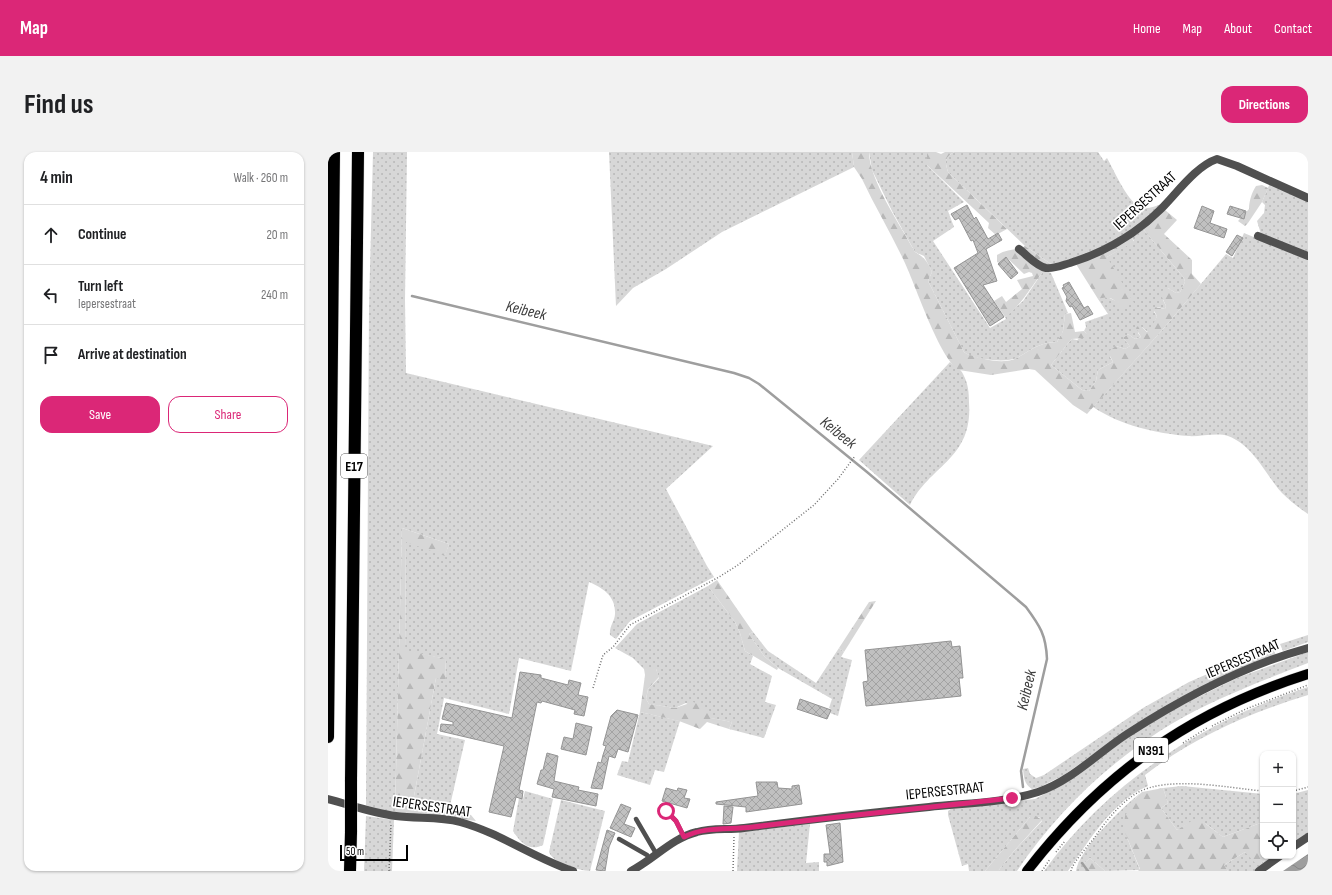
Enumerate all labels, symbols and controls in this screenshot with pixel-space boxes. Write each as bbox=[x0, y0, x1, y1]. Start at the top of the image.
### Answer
text: Map bbox=[20, 17, 48, 40]
text: Home bbox=[1133, 20, 1161, 37]
text: Map bbox=[1183, 20, 1202, 37]
text: About bbox=[1224, 20, 1252, 37]
text: Contact bbox=[1274, 20, 1312, 37]
button: Directions bbox=[1221, 86, 1308, 123]
text: Find us bbox=[24, 88, 93, 121]
street label: IEPERSESTRAAT bbox=[1109, 167, 1181, 235]
text: 4 min bbox=[40, 168, 73, 188]
text: Walk · 260 m bbox=[234, 170, 288, 186]
icon: ahead bbox=[40, 224, 62, 246]
text: Continue bbox=[78, 225, 127, 244]
text: 20 m bbox=[266, 227, 288, 243]
text: Turn left bbox=[78, 277, 123, 296]
icon: left bbox=[40, 284, 62, 306]
text: 240 m bbox=[261, 287, 288, 303]
text: Iepersestraat bbox=[78, 296, 136, 312]
water label: Keibeek bbox=[504, 297, 549, 325]
icon: arrive bbox=[40, 344, 62, 366]
text: Arrive at destination bbox=[78, 345, 187, 364]
button: Save bbox=[40, 396, 160, 433]
button: Share bbox=[168, 396, 288, 433]
water label: Keibeek bbox=[816, 413, 861, 454]
road number: E17 bbox=[341, 454, 367, 478]
street label: IEPERSESTRAAT bbox=[1203, 635, 1283, 683]
water label: Keibeek bbox=[1013, 667, 1041, 712]
road number: N391 bbox=[1134, 738, 1168, 762]
map controls bbox=[1260, 751, 1296, 859]
button: + bbox=[1260, 751, 1296, 787]
street label: IEPERSESTRAAT bbox=[905, 777, 985, 805]
button: − bbox=[1260, 787, 1296, 823]
route end bbox=[1003, 789, 1021, 807]
street label: IEPERSESTRAAT bbox=[392, 792, 472, 822]
route start bbox=[657, 802, 675, 820]
button: locate bbox=[1260, 823, 1296, 859]
scale bar bbox=[340, 843, 408, 862]
text: 50 m bbox=[346, 845, 364, 858]

